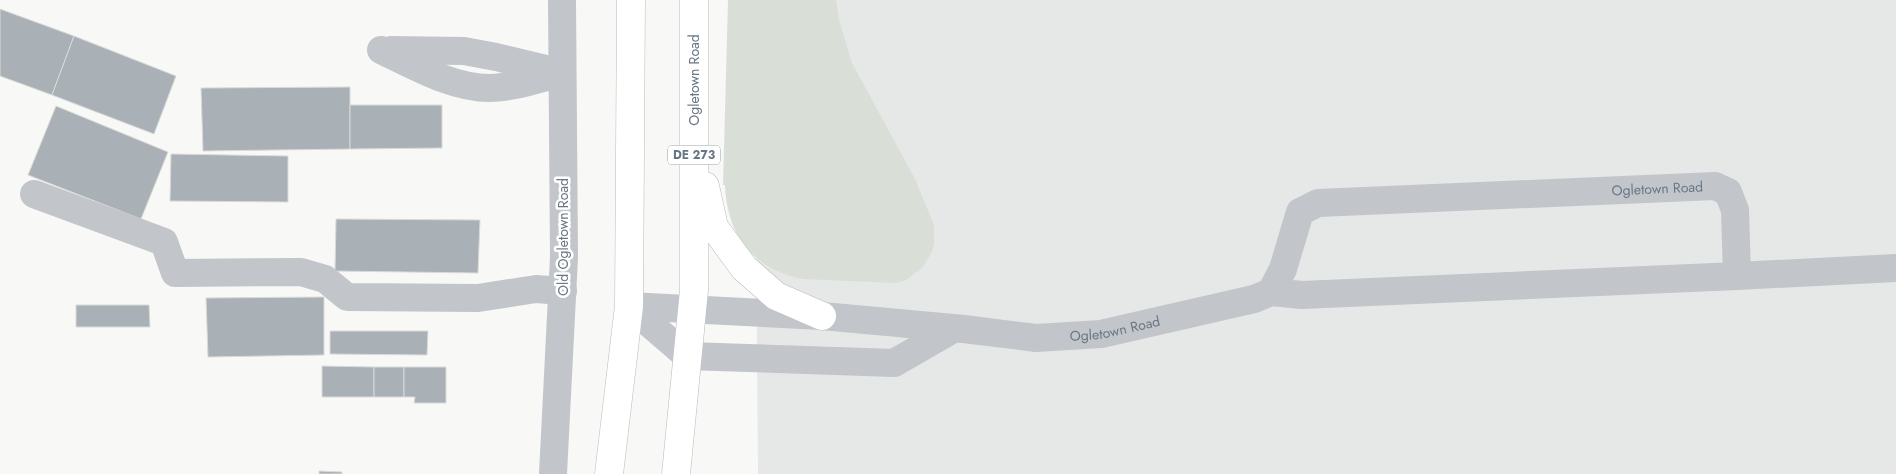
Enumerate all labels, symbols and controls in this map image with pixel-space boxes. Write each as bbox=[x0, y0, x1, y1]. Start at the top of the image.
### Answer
street label: Ogletown Road bbox=[684, 34, 704, 126]
road number: DE 273 bbox=[668, 146, 720, 164]
street label: Ogletown Road bbox=[1611, 177, 1703, 200]
street label: Old Ogletown Road bbox=[553, 178, 573, 296]
street label: Ogletown Road bbox=[1069, 311, 1162, 346]

